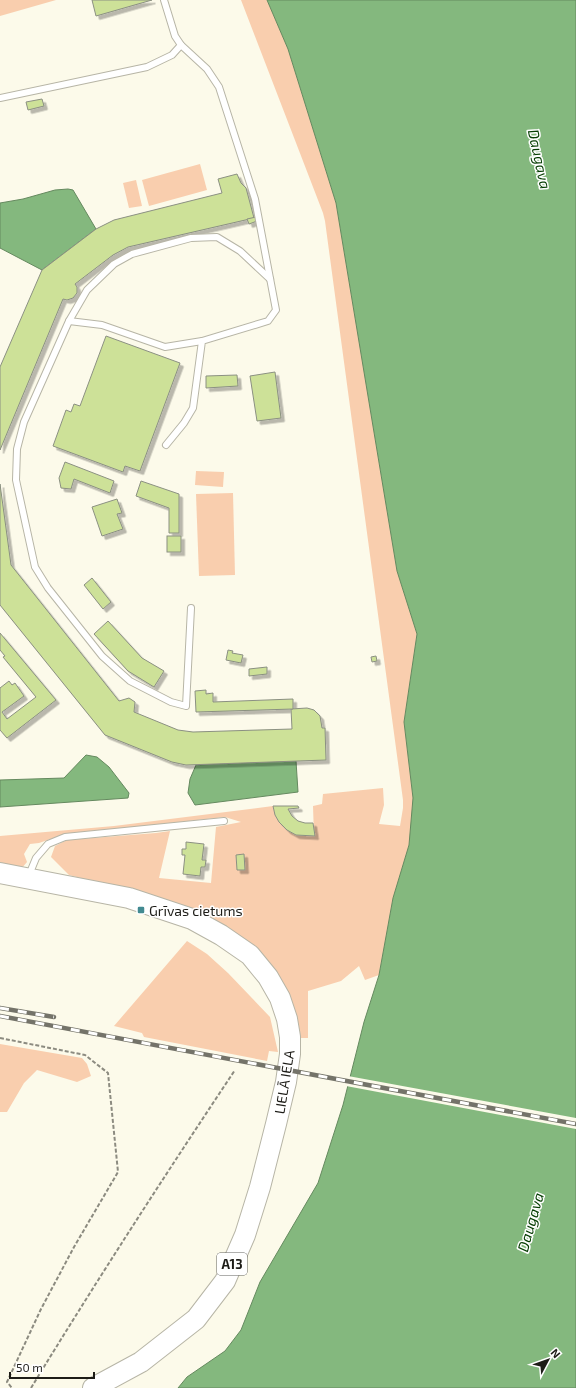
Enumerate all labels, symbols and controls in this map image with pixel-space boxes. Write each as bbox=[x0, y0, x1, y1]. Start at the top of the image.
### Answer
water label: Daugava bbox=[525, 127, 555, 191]
place label: Grīvas cietums bbox=[149, 902, 243, 919]
marker: Grīvas cietums bbox=[136, 905, 146, 915]
street label: LIELĀ IELA bbox=[271, 1048, 298, 1115]
water label: Daugava bbox=[513, 1190, 547, 1254]
road number: A13 bbox=[217, 1253, 247, 1275]
north arrow bbox=[528, 1340, 568, 1380]
text: N bbox=[548, 1346, 563, 1360]
scale bar bbox=[10, 1354, 94, 1380]
text: 50 m bbox=[16, 1360, 43, 1374]

